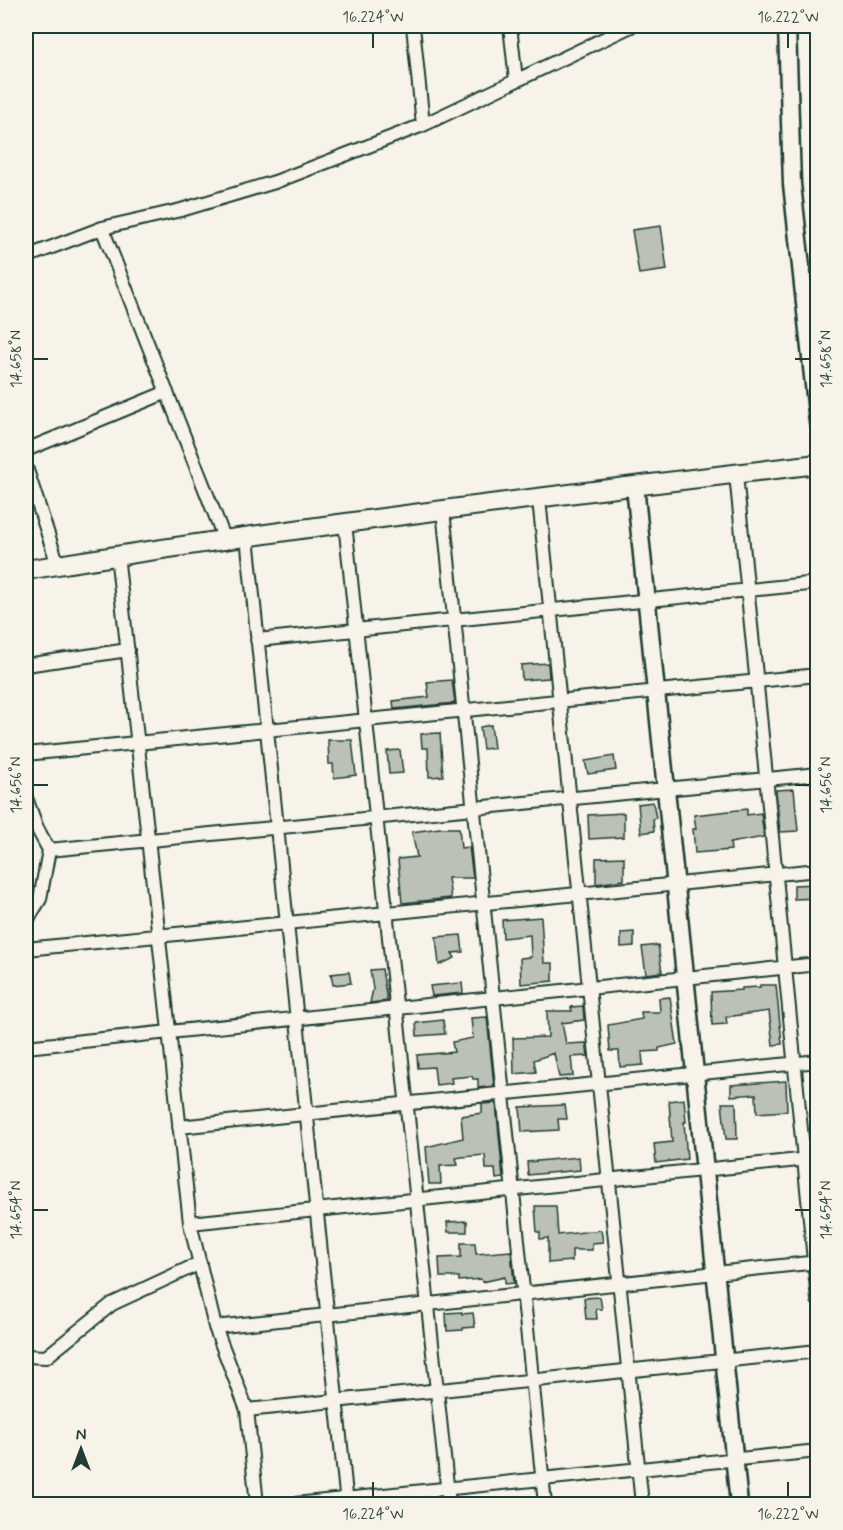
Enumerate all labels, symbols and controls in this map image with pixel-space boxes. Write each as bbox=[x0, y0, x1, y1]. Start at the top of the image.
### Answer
text: 16.224°W bbox=[342, 8, 404, 28]
text: 16.222°W bbox=[757, 8, 819, 28]
text: 14.658°N bbox=[7, 330, 27, 388]
text: 14.658°N bbox=[817, 330, 837, 388]
text: 14.656°N bbox=[7, 756, 27, 814]
text: 14.656°N bbox=[817, 756, 837, 814]
text: 14.654°N bbox=[7, 1181, 27, 1239]
text: 14.654°N bbox=[817, 1181, 837, 1239]
north arrow bbox=[51, 1419, 111, 1479]
text: N bbox=[76, 1425, 86, 1446]
text: 16.224°W bbox=[342, 1505, 404, 1525]
text: 16.222°W bbox=[757, 1505, 819, 1525]

